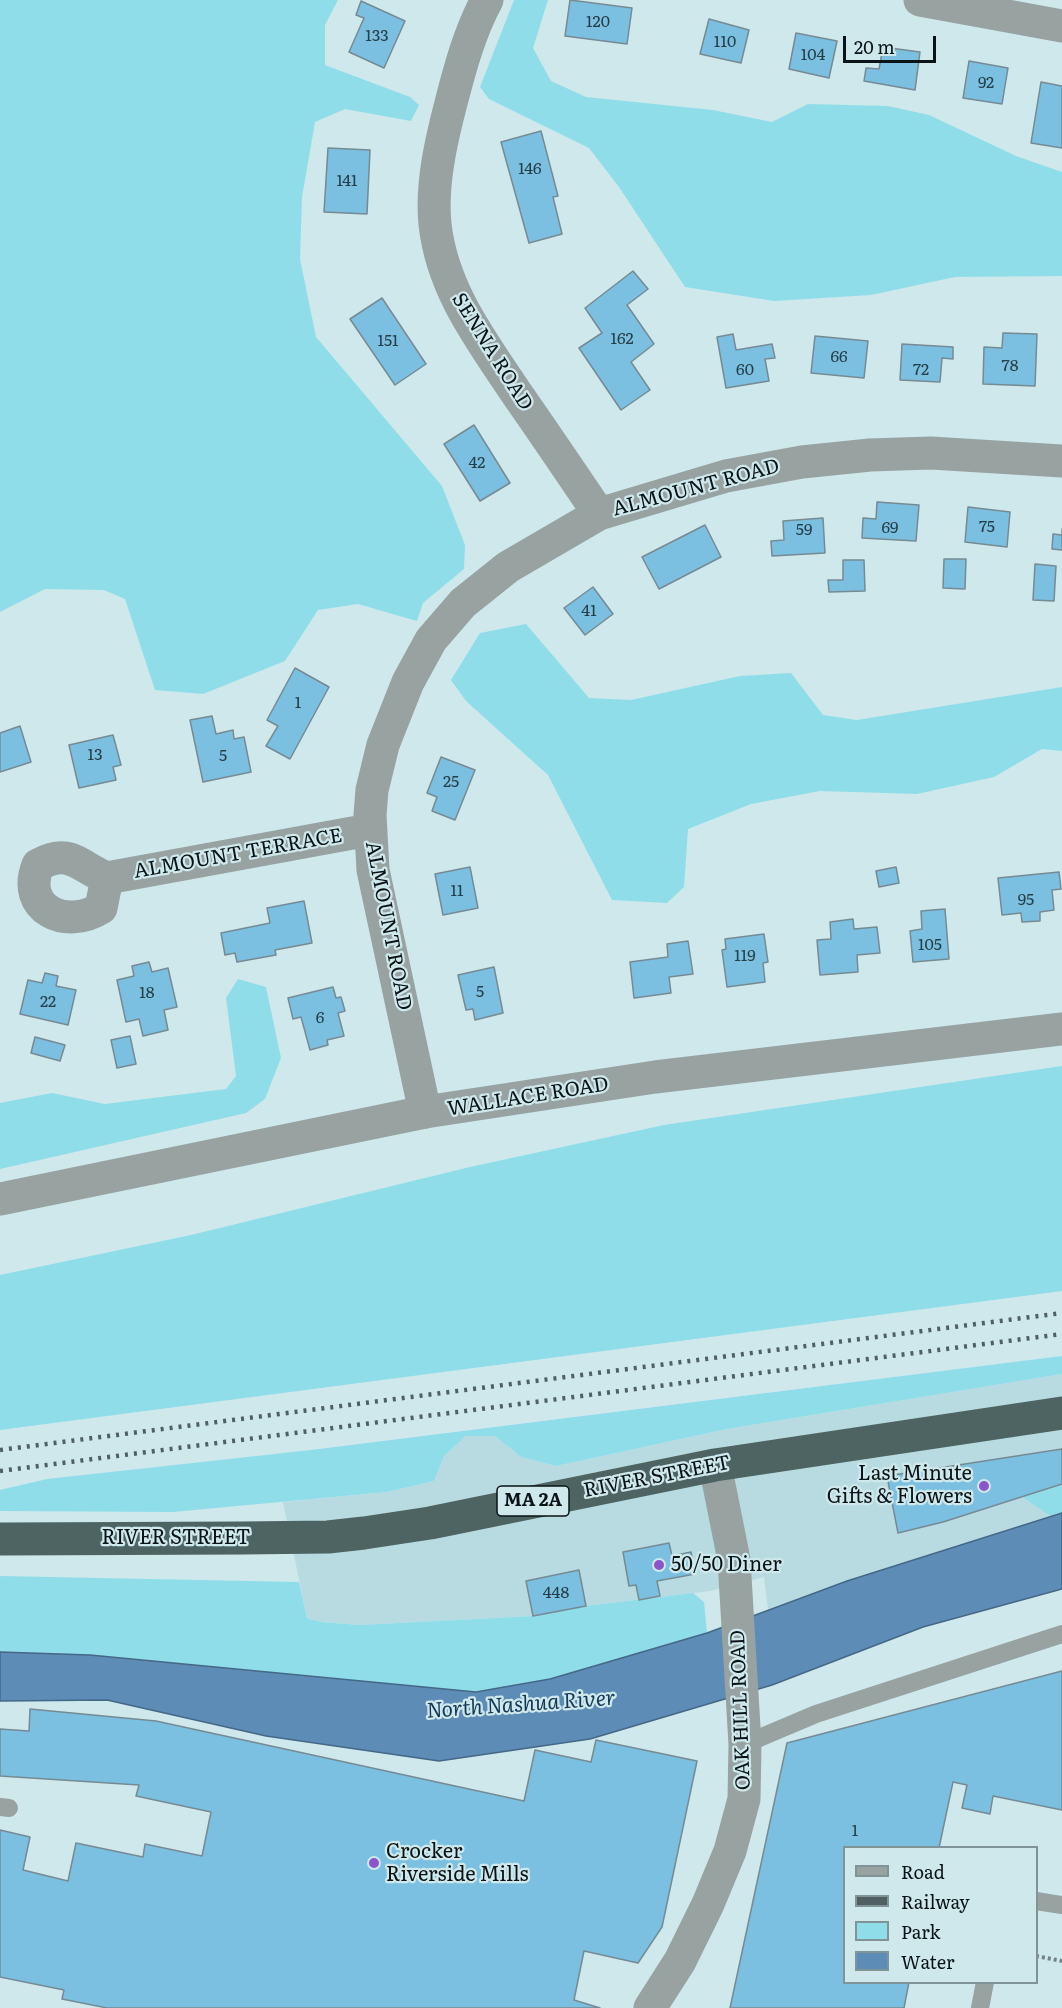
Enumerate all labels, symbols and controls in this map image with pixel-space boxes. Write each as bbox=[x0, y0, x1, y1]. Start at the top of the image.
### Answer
house number: 120 bbox=[586, 12, 610, 32]
scale bar bbox=[846, 24, 939, 62]
house number: 133 bbox=[365, 26, 389, 46]
house number: 110 bbox=[714, 32, 736, 52]
text: 20 m bbox=[854, 33, 895, 60]
house number: 104 bbox=[801, 45, 825, 65]
house number: 92 bbox=[978, 73, 994, 93]
house number: 146 bbox=[518, 159, 542, 179]
house number: 141 bbox=[336, 171, 358, 191]
street label: SENNA ROAD bbox=[446, 289, 538, 415]
house number: 162 bbox=[610, 329, 634, 349]
house number: 151 bbox=[377, 331, 399, 351]
house number: 66 bbox=[830, 347, 848, 367]
house number: 78 bbox=[1002, 356, 1018, 376]
house number: 60 bbox=[736, 360, 754, 380]
house number: 72 bbox=[913, 360, 929, 380]
house number: 42 bbox=[469, 453, 485, 473]
street label: ALMOUNT ROAD bbox=[610, 454, 782, 522]
house number: 75 bbox=[979, 517, 995, 537]
house number: 69 bbox=[882, 518, 898, 538]
house number: 59 bbox=[796, 520, 812, 540]
house number: 41 bbox=[581, 601, 597, 621]
house number: 1 bbox=[295, 693, 301, 713]
house number: 13 bbox=[87, 745, 103, 765]
house number: 5 bbox=[219, 746, 227, 766]
house number: 25 bbox=[443, 772, 459, 792]
street label: ALMOUNT TERRACE bbox=[132, 824, 344, 884]
street label: ALMOUNT ROAD bbox=[360, 839, 416, 1013]
house number: 11 bbox=[450, 881, 464, 901]
house number: 95 bbox=[1018, 890, 1034, 910]
house number: 105 bbox=[918, 935, 942, 955]
house number: 119 bbox=[734, 946, 756, 966]
house number: 5 bbox=[476, 982, 484, 1002]
house number: 18 bbox=[139, 983, 155, 1003]
house number: 22 bbox=[40, 992, 56, 1012]
house number: 6 bbox=[316, 1008, 324, 1028]
street label: WALLACE ROAD bbox=[446, 1072, 610, 1122]
street label: RIVER STREET bbox=[582, 1451, 732, 1503]
place label: Last Minute Gifts & Flowers bbox=[827, 1462, 972, 1509]
marker: Last Minute Gifts & Flowers bbox=[977, 1479, 991, 1493]
road number: MA 2A bbox=[497, 1486, 569, 1516]
street label: RIVER STREET bbox=[101, 1526, 251, 1550]
place label: 50/50 Diner bbox=[671, 1553, 782, 1577]
marker: 50/50 Diner bbox=[652, 1558, 666, 1572]
house number: 448 bbox=[543, 1583, 569, 1603]
street label: OAK HILL ROAD bbox=[726, 1629, 756, 1791]
water label: North Nashua River bbox=[426, 1686, 616, 1724]
house number: 1 bbox=[852, 1821, 858, 1841]
place label: Crocker Riverside Mills bbox=[386, 1840, 529, 1887]
legend bbox=[843, 1846, 1038, 1984]
marker: Crocker Riverside Mills bbox=[367, 1856, 381, 1870]
text: Road bbox=[901, 1858, 945, 1885]
text: Railway bbox=[901, 1888, 970, 1915]
text: Park bbox=[901, 1918, 940, 1945]
text: Water bbox=[901, 1948, 954, 1975]

